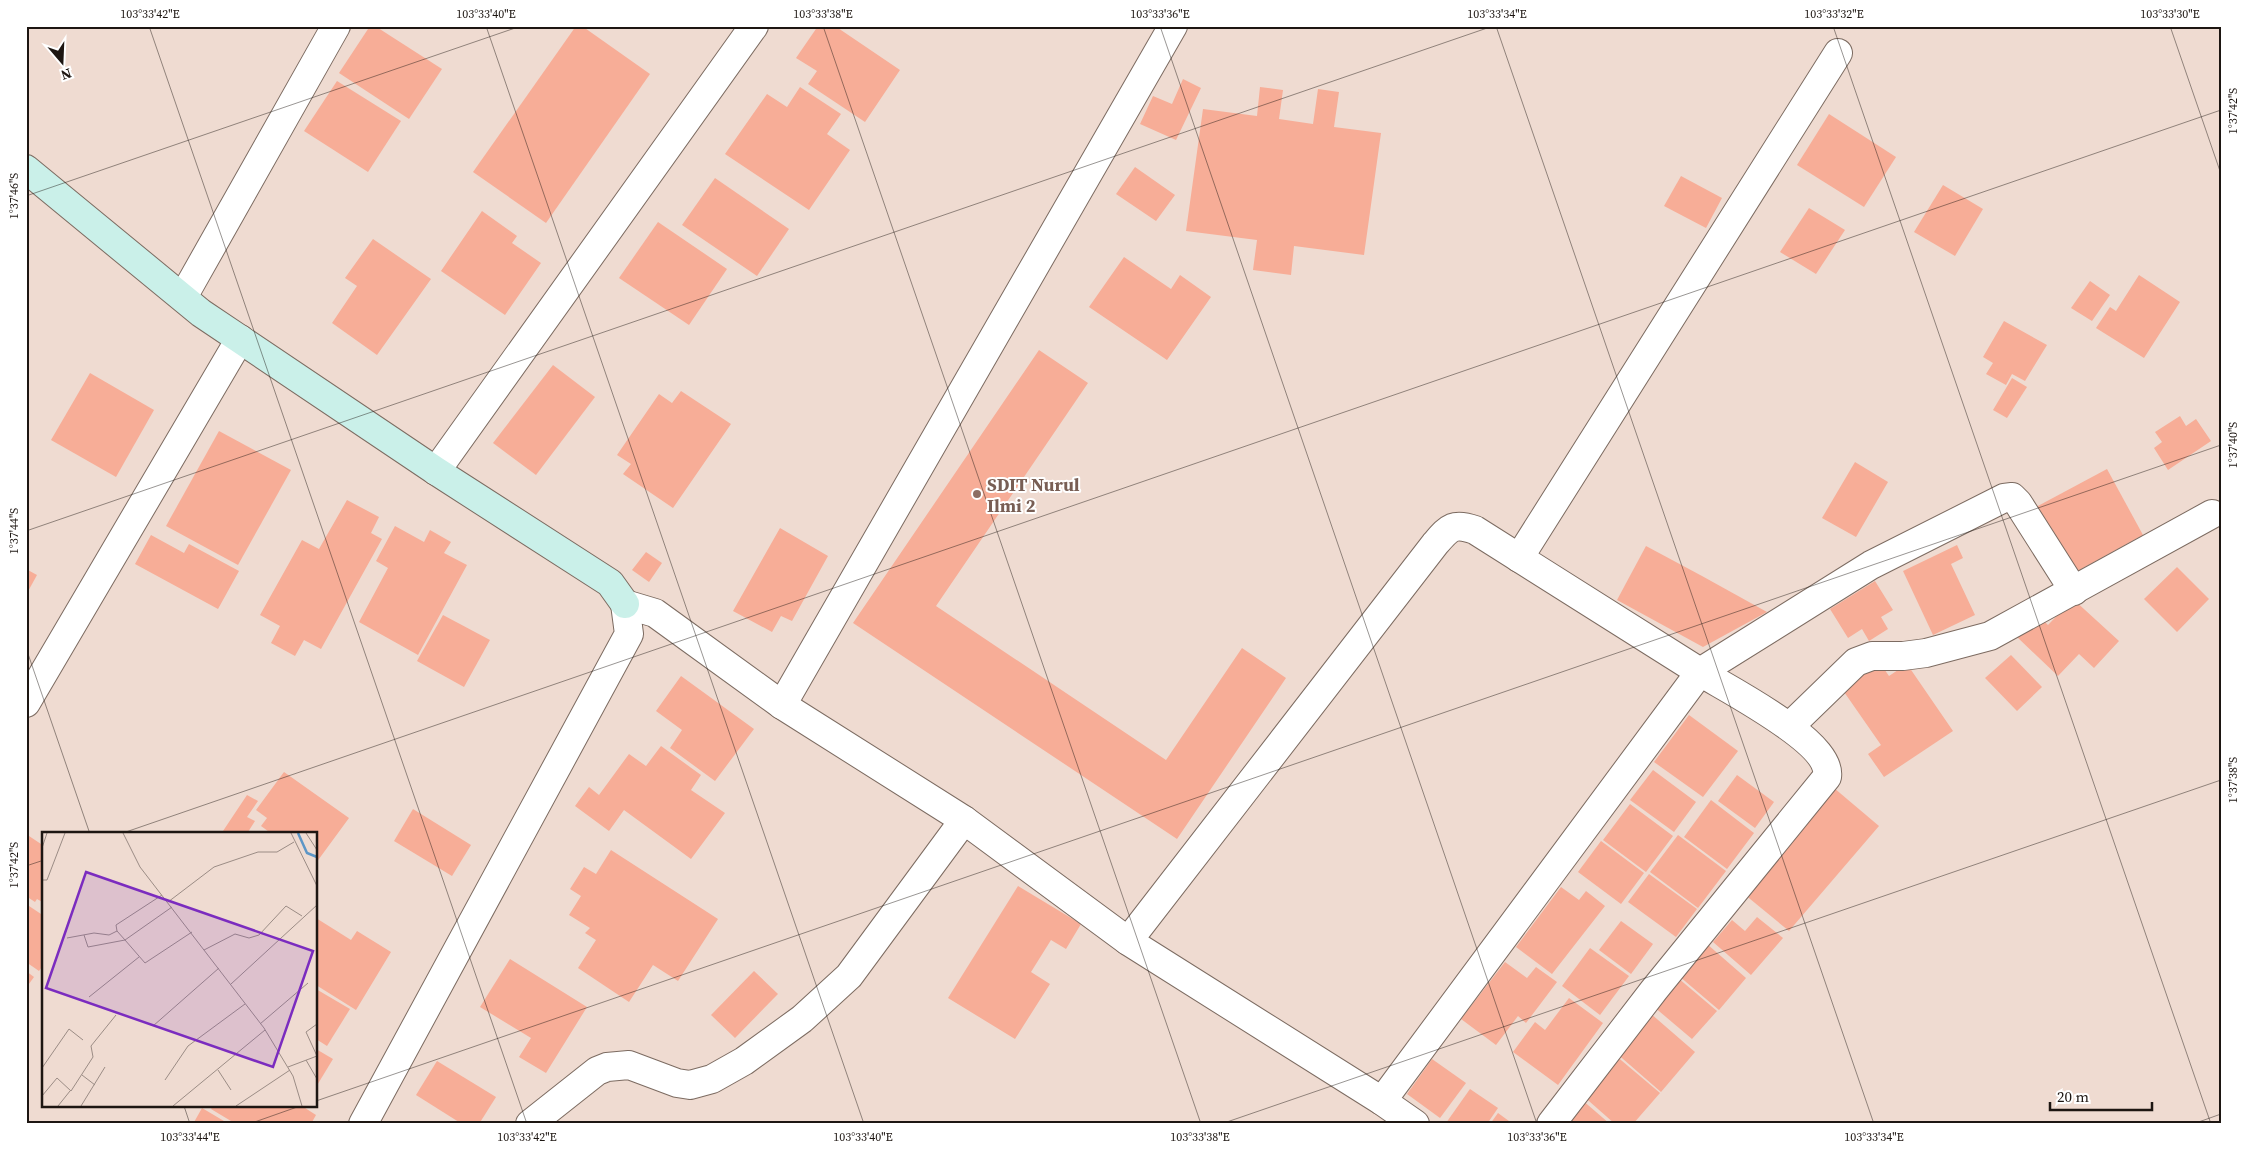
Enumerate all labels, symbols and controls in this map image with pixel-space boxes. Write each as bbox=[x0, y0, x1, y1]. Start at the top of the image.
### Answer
text: 103°33'42"E bbox=[120, 6, 180, 22]
text: 103°33'40"E bbox=[456, 6, 516, 22]
text: 103°33'38"E bbox=[793, 6, 853, 22]
text: 103°33'36"E bbox=[1130, 6, 1190, 22]
text: 103°33'34"E bbox=[1467, 6, 1527, 22]
text: 103°33'32"E bbox=[1804, 6, 1864, 22]
text: 103°33'30"E bbox=[2140, 6, 2200, 22]
north arrow bbox=[38, 38, 88, 88]
text: N bbox=[58, 63, 74, 85]
text: 1°37'42"S bbox=[2225, 88, 2241, 134]
text: 1°37'46"S bbox=[6, 173, 22, 219]
text: 1°37'40"S bbox=[2225, 422, 2241, 468]
place label: SDIT Nurul Ilmi 2 bbox=[987, 472, 1080, 518]
marker: SDIT Nurul Ilmi 2 bbox=[971, 488, 983, 500]
text: 1°37'44"S bbox=[6, 508, 22, 554]
text: 1°37'38"S bbox=[2225, 757, 2241, 803]
inset map bbox=[42, 832, 318, 1108]
text: 1°37'42"S bbox=[6, 842, 22, 888]
scale bar bbox=[2050, 1080, 2152, 1112]
text: 20 m bbox=[2057, 1086, 2089, 1107]
text: 103°33'44"E bbox=[160, 1129, 220, 1145]
text: 103°33'42"E bbox=[497, 1129, 557, 1145]
text: 103°33'40"E bbox=[833, 1129, 893, 1145]
text: 103°33'38"E bbox=[1170, 1129, 1230, 1145]
text: 103°33'36"E bbox=[1507, 1129, 1567, 1145]
text: 103°33'34"E bbox=[1844, 1129, 1904, 1145]

